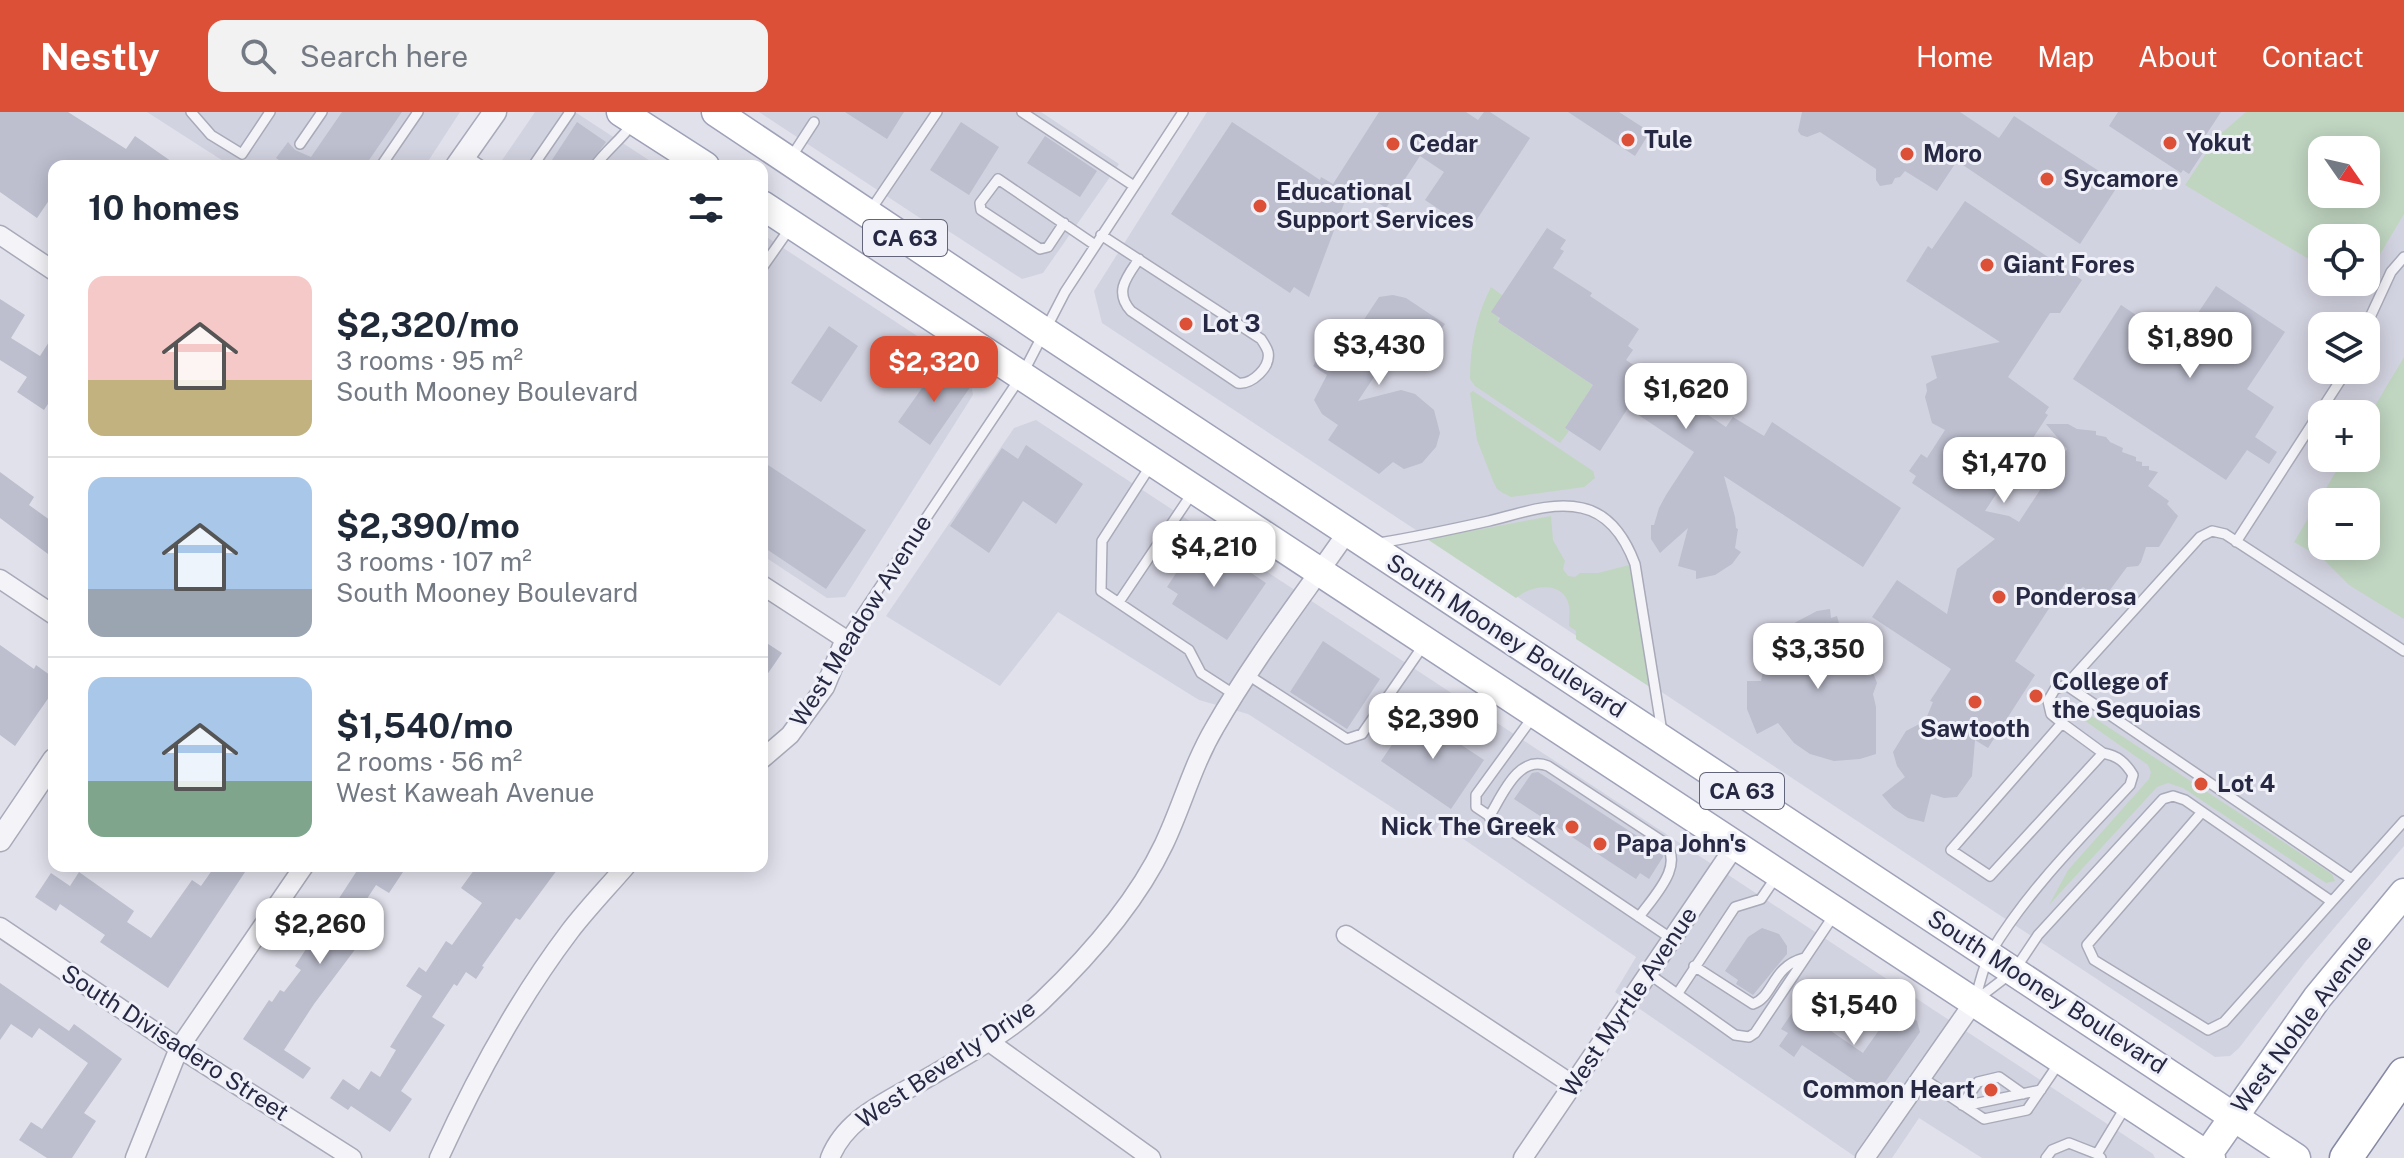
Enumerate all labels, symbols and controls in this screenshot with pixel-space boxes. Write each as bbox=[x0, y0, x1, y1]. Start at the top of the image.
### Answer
search box bbox=[208, 20, 768, 92]
text: Nestly bbox=[40, 34, 160, 79]
icon: search bbox=[236, 34, 280, 78]
text: Search here bbox=[300, 38, 468, 74]
text: Home bbox=[1916, 40, 1993, 73]
text: Map bbox=[2037, 40, 2094, 73]
text: About bbox=[2138, 40, 2218, 73]
text: Contact bbox=[2262, 40, 2364, 73]
place label: Tule bbox=[1644, 125, 1693, 153]
place label: Yokut bbox=[2186, 128, 2252, 156]
place label: Cedar bbox=[1409, 129, 1478, 157]
marker: Tule bbox=[1619, 131, 1637, 149]
marker: Yokut bbox=[2161, 134, 2179, 152]
marker: Cedar bbox=[1384, 135, 1402, 153]
north arrow bbox=[2308, 136, 2380, 208]
map controls bbox=[2308, 136, 2380, 560]
place label: Moro bbox=[1923, 139, 1982, 167]
marker: Moro bbox=[1898, 145, 1916, 163]
place label: Sycamore bbox=[2063, 164, 2178, 192]
marker: Sycamore bbox=[2038, 170, 2056, 188]
place label: Educational Support Services bbox=[1276, 177, 1474, 233]
icon: filters bbox=[684, 186, 728, 230]
text: 10 homes bbox=[88, 188, 240, 228]
marker: Educational Support Services bbox=[1251, 197, 1269, 215]
road number: CA 63 bbox=[863, 220, 947, 256]
button: locate bbox=[2308, 224, 2380, 296]
place label: Giant Fores bbox=[2003, 250, 2135, 278]
marker: Giant Fores bbox=[1978, 256, 1996, 274]
text: $2,320/mo bbox=[336, 305, 519, 345]
icon: home bbox=[152, 308, 248, 404]
place label: Lot 3 bbox=[1202, 309, 1260, 337]
pin: $1,890 bbox=[2125, 312, 2255, 380]
button: layers bbox=[2308, 312, 2380, 384]
marker: Lot 3 bbox=[1177, 315, 1195, 333]
pin: $3,430 bbox=[1314, 319, 1444, 387]
text: $1,890 bbox=[2146, 322, 2234, 353]
text: $3,430 bbox=[1332, 329, 1426, 360]
pin: $2,320 bbox=[869, 336, 999, 404]
text: 3 rooms · 95 m² bbox=[336, 345, 523, 376]
text: $2,320 bbox=[888, 346, 980, 377]
pin: $1,620 bbox=[1621, 363, 1751, 431]
text: $1,620 bbox=[1643, 373, 1729, 404]
text: South Mooney Boulevard bbox=[336, 376, 638, 407]
button: + bbox=[2308, 400, 2380, 472]
pin: $1,470 bbox=[1939, 437, 2069, 505]
text: $1,470 bbox=[1961, 447, 2047, 478]
button: − bbox=[2308, 488, 2380, 560]
text: $2,390/mo bbox=[336, 506, 520, 546]
icon: home bbox=[152, 509, 248, 605]
street label: West Meadow Avenue bbox=[783, 509, 937, 732]
pin: $4,210 bbox=[1149, 521, 1279, 589]
text: $4,210 bbox=[1171, 531, 1257, 562]
text: 3 rooms · 107 m² bbox=[336, 546, 532, 577]
street label: South Mooney Boulevard bbox=[1382, 547, 1631, 723]
text: South Mooney Boulevard bbox=[336, 577, 638, 608]
place label: Ponderosa bbox=[2015, 582, 2137, 610]
marker: Ponderosa bbox=[1990, 588, 2008, 606]
pin: $3,350 bbox=[1753, 623, 1883, 691]
text: $3,350 bbox=[1771, 633, 1865, 664]
place label: College of the Sequoias bbox=[2052, 667, 2201, 723]
marker: College of the Sequoias bbox=[2027, 687, 2045, 705]
pin: $2,390 bbox=[1368, 693, 1498, 761]
marker: Sawtooth bbox=[1966, 693, 1984, 711]
text: $2,390 bbox=[1387, 703, 1479, 734]
text: $1,540/mo bbox=[336, 706, 513, 746]
icon: home bbox=[152, 709, 248, 805]
place label: Sawtooth bbox=[1920, 714, 2030, 742]
text: 2 rooms · 56 m² bbox=[336, 746, 522, 777]
place label: Lot 4 bbox=[2217, 769, 2275, 797]
road number: CA 63 bbox=[1700, 773, 1784, 809]
marker: Lot 4 bbox=[2192, 775, 2210, 793]
text: West Kaweah Avenue bbox=[336, 777, 595, 808]
place label: Nick The Greek bbox=[1381, 812, 1556, 840]
marker: Nick The Greek bbox=[1563, 818, 1581, 836]
place label: Papa John's bbox=[1616, 829, 1747, 857]
marker: Papa John's bbox=[1591, 835, 1609, 853]
pin: $2,260 bbox=[255, 898, 385, 966]
street label: West Myrtle Avenue bbox=[1554, 901, 1702, 1102]
street label: South Mooney Boulevard bbox=[1923, 903, 2172, 1079]
text: $2,260 bbox=[274, 908, 366, 939]
street label: West Noble Avenue bbox=[2225, 929, 2378, 1118]
street label: South Divisadero Street bbox=[57, 958, 294, 1126]
pin: $1,540 bbox=[1789, 979, 1919, 1047]
text: $1,540 bbox=[1810, 989, 1898, 1020]
street label: West Beverly Drive bbox=[851, 993, 1040, 1133]
place label: Common Heart bbox=[1802, 1075, 1975, 1103]
marker: Common Heart bbox=[1982, 1081, 2000, 1099]

